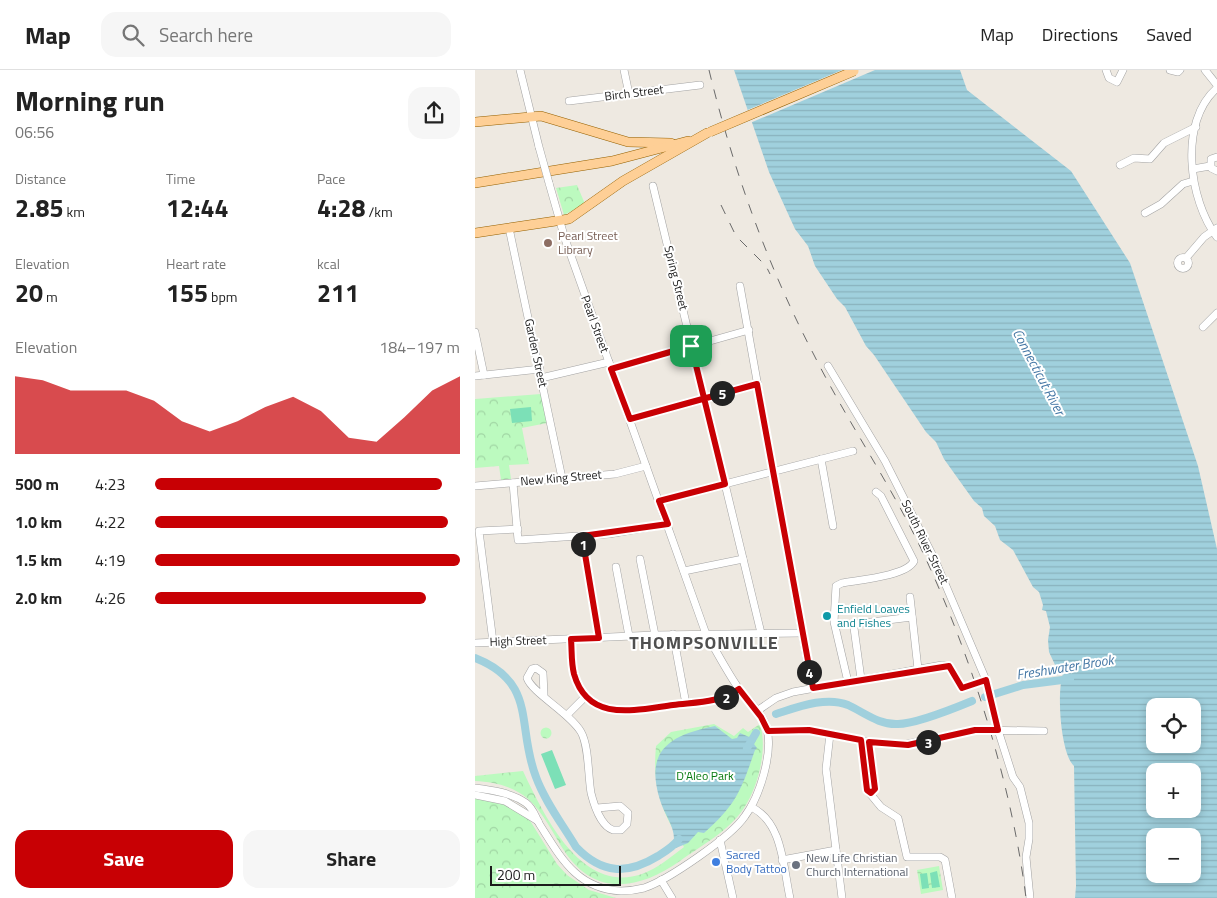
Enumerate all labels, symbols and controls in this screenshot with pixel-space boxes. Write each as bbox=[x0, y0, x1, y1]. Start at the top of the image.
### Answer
search box bbox=[101, 12, 451, 57]
text: Map bbox=[25, 17, 71, 53]
text: Search here bbox=[159, 20, 253, 49]
icon: search bbox=[119, 21, 147, 49]
text: Map bbox=[980, 21, 1014, 48]
text: Directions bbox=[1042, 21, 1118, 48]
text: Saved bbox=[1146, 21, 1192, 48]
text: Morning run bbox=[15, 79, 165, 122]
street label: Birch Street bbox=[603, 79, 665, 106]
button: share bbox=[408, 87, 460, 139]
text: 06:56 bbox=[15, 120, 54, 144]
text: Distance bbox=[15, 168, 66, 189]
text: Time bbox=[166, 168, 195, 189]
text: Pace bbox=[317, 168, 345, 189]
text: 2.85 bbox=[15, 189, 63, 227]
text: 12:44 bbox=[166, 189, 228, 227]
text: 4:28 bbox=[317, 189, 365, 227]
text: km bbox=[63, 201, 85, 222]
text: /km bbox=[365, 201, 393, 222]
place label: Pearl Street Library bbox=[558, 226, 618, 259]
marker: Pearl Street Library bbox=[542, 237, 554, 249]
street label: Spring Street bbox=[659, 244, 694, 313]
text: Elevation bbox=[15, 253, 69, 274]
text: Heart rate bbox=[166, 253, 226, 274]
text: kcal bbox=[317, 253, 340, 274]
text: 20 bbox=[15, 274, 43, 312]
text: 155 bbox=[166, 274, 208, 312]
text: 211 bbox=[317, 274, 359, 312]
text: m bbox=[43, 286, 58, 307]
text: bpm bbox=[208, 286, 238, 307]
street label: Pearl Street bbox=[576, 293, 615, 356]
street label: Garden Street bbox=[520, 317, 553, 390]
pin bbox=[670, 325, 712, 367]
water label: Connecticut River bbox=[1008, 325, 1072, 420]
icon: arrive bbox=[677, 332, 705, 360]
text: Elevation bbox=[15, 335, 77, 359]
text: 184–197 m bbox=[379, 335, 460, 359]
pin: 5 bbox=[709, 380, 735, 406]
text: 5 bbox=[719, 383, 726, 404]
street label: New King Street bbox=[520, 464, 603, 491]
text: 500 m bbox=[15, 472, 59, 496]
text: 4:23 bbox=[95, 472, 125, 496]
street label: South River Street bbox=[897, 496, 954, 588]
text: 1.0 km bbox=[15, 510, 62, 534]
text: 4:22 bbox=[95, 510, 125, 534]
pin: 1 bbox=[571, 532, 595, 556]
text: 1 bbox=[580, 534, 587, 555]
text: 1.5 km bbox=[15, 548, 62, 572]
text: 4:19 bbox=[95, 548, 125, 572]
text: 2.0 km bbox=[15, 586, 62, 610]
text: 4:26 bbox=[95, 586, 125, 610]
place label: Enfield Loaves and Fishes bbox=[837, 599, 910, 632]
marker: Enfield Loaves and Fishes bbox=[821, 610, 833, 622]
district label: THOMPSONVILLE bbox=[629, 629, 779, 656]
street label: High Street bbox=[489, 630, 548, 651]
water label: Freshwater Brook bbox=[1015, 648, 1117, 685]
pin: 4 bbox=[797, 660, 821, 684]
text: 4 bbox=[806, 662, 813, 683]
pin: 2 bbox=[713, 684, 739, 710]
text: 2 bbox=[723, 687, 730, 708]
map controls bbox=[1146, 698, 1201, 883]
button: locate bbox=[1146, 698, 1201, 753]
pin: 3 bbox=[915, 730, 941, 754]
text: 3 bbox=[925, 732, 932, 753]
button: + bbox=[1146, 763, 1201, 818]
park label: D'Aleo Park bbox=[676, 766, 734, 785]
button: − bbox=[1146, 828, 1201, 883]
button: Save bbox=[15, 830, 233, 888]
button: Share bbox=[243, 830, 460, 888]
place label: Sacred Body Tattoo bbox=[726, 845, 787, 878]
place label: New Life Christian Church International bbox=[806, 848, 908, 881]
marker: Sacred Body Tattoo bbox=[710, 856, 722, 868]
marker: New Life Christian Church International bbox=[790, 859, 802, 871]
scale bar bbox=[490, 863, 621, 886]
text: 200 m bbox=[497, 864, 535, 885]

